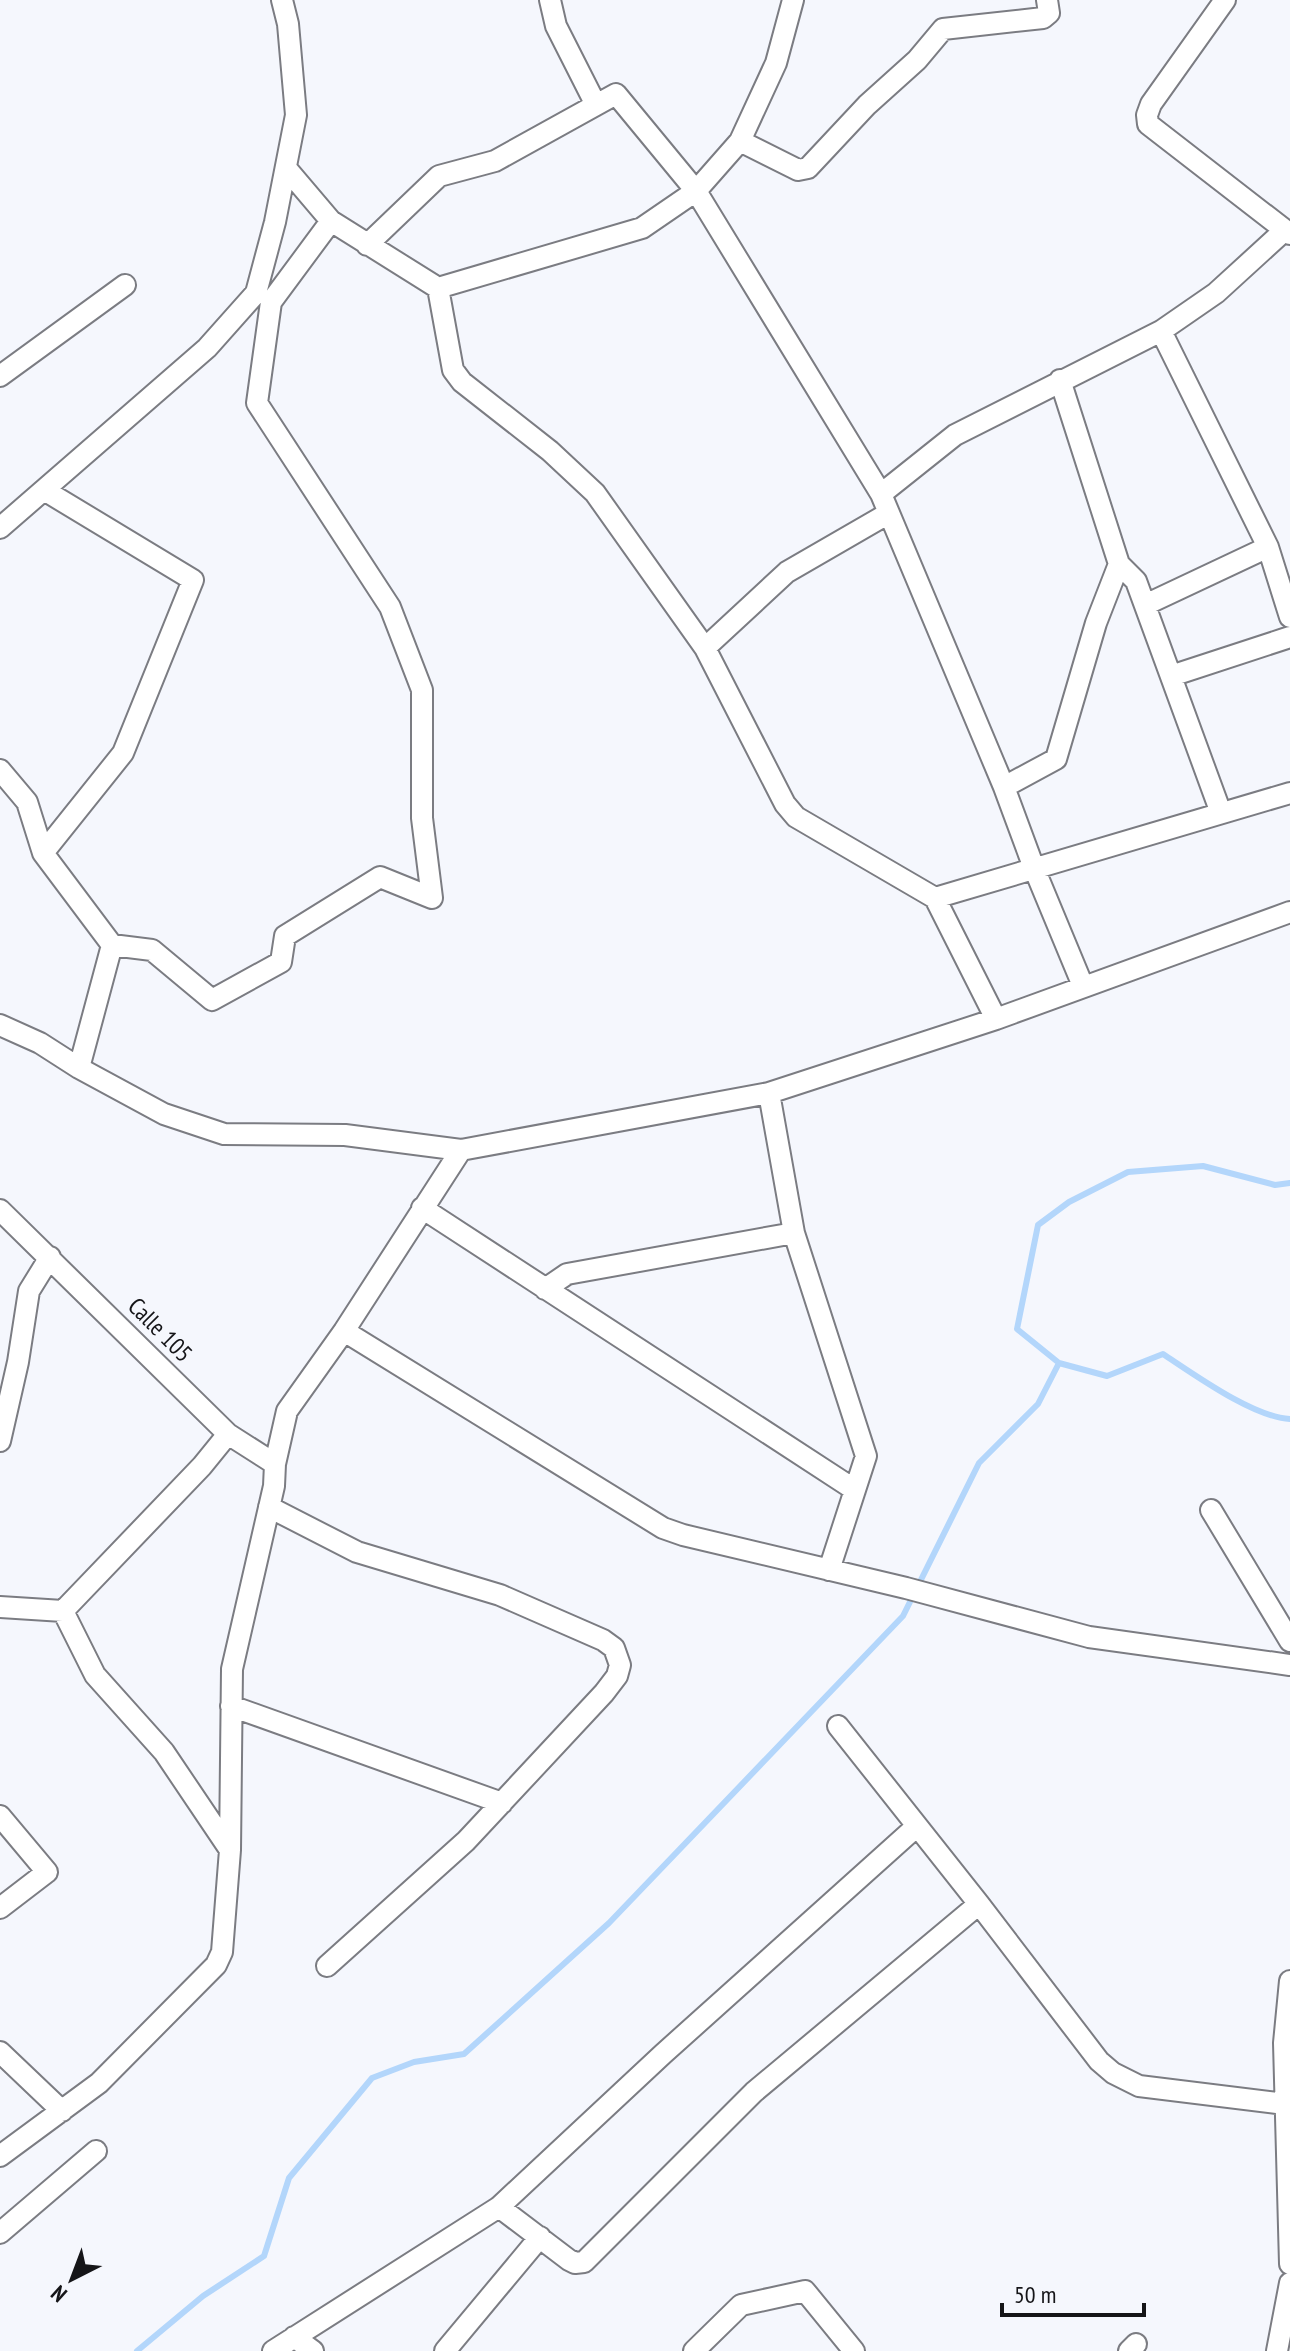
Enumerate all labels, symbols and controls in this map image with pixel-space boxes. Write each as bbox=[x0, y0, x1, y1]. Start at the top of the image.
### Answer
street label: Calle 105 bbox=[122, 1291, 199, 1368]
north arrow bbox=[32, 2239, 112, 2319]
scale bar bbox=[1002, 2267, 1144, 2317]
text: N bbox=[45, 2279, 72, 2308]
text: 50 m bbox=[1014, 2279, 1056, 2310]

